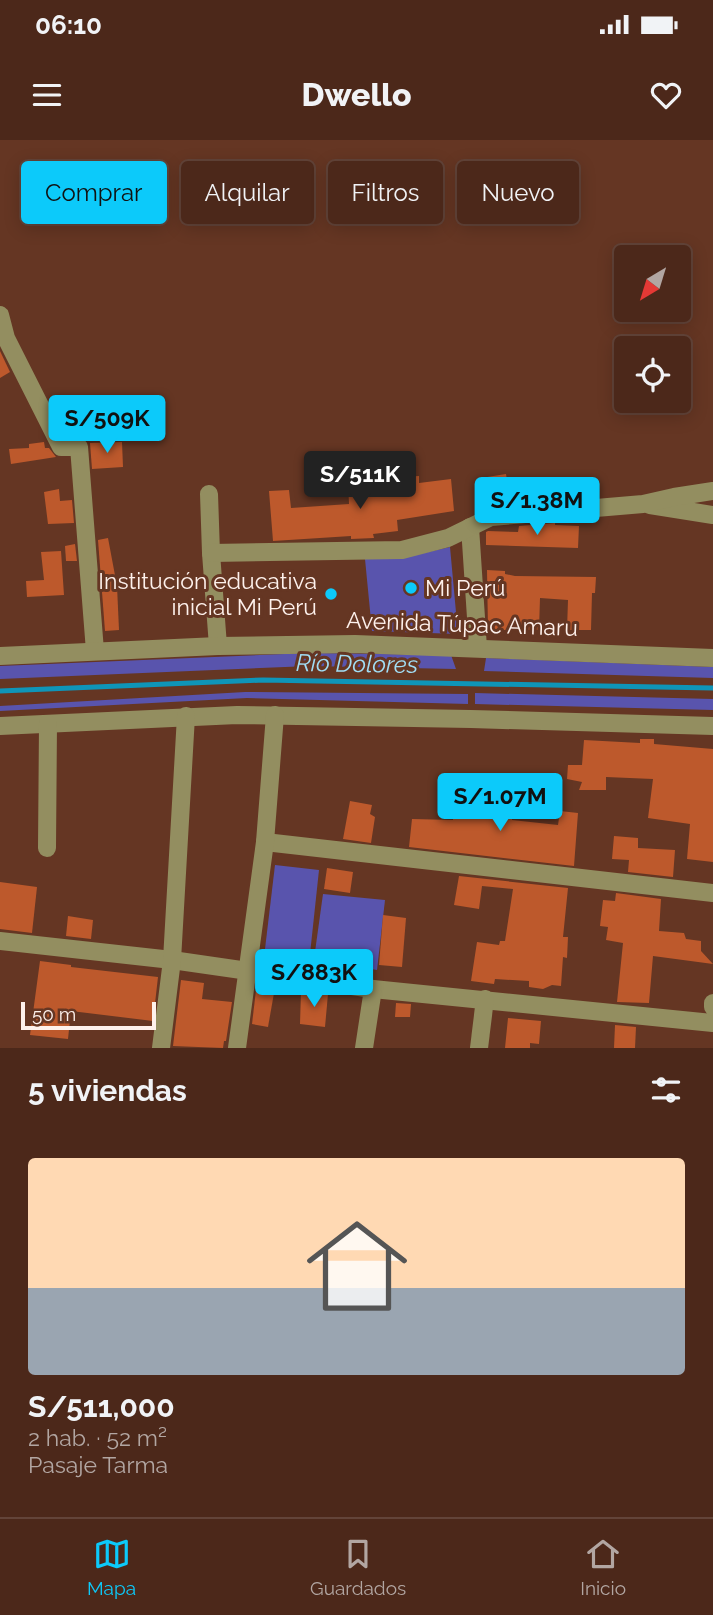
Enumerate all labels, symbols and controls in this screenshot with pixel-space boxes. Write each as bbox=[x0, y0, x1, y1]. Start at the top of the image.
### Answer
text: 06:10 bbox=[35, 10, 102, 40]
icon: menu bbox=[28, 76, 66, 114]
text: Dwello bbox=[302, 76, 411, 113]
icon: heart bbox=[647, 76, 685, 114]
chip: Comprar bbox=[21, 161, 167, 224]
chip: Alquilar bbox=[181, 161, 314, 224]
chip: Filtros bbox=[328, 161, 443, 224]
chip: Nuevo bbox=[457, 161, 579, 224]
north arrow bbox=[614, 245, 691, 322]
map controls bbox=[614, 245, 691, 413]
button: locate bbox=[614, 336, 691, 413]
pin: S/509K bbox=[50, 396, 164, 455]
text: S/509K bbox=[64, 404, 150, 431]
pin: S/511K bbox=[303, 452, 417, 511]
text: S/511K bbox=[320, 460, 400, 487]
pin: S/1.38M bbox=[472, 478, 602, 537]
text: S/1.38M bbox=[491, 486, 583, 513]
place label: Institución educativa inicial Mi Perú bbox=[98, 567, 317, 620]
place label: Mi Perú bbox=[425, 574, 505, 601]
marker: Mi Perú bbox=[403, 580, 419, 596]
marker: Institución educativa inicial Mi Perú bbox=[323, 586, 339, 602]
street label: Avenida Túpac Amaru bbox=[346, 606, 578, 641]
water label: Río Dolores bbox=[296, 648, 418, 679]
pin: S/1.07M bbox=[435, 774, 565, 833]
text: S/1.07M bbox=[453, 782, 547, 809]
pin: S/883K bbox=[257, 950, 371, 1009]
text: S/883K bbox=[271, 958, 357, 985]
scale bar bbox=[21, 999, 156, 1031]
text: 50 m bbox=[32, 1003, 76, 1025]
icon: filters bbox=[647, 1071, 685, 1109]
text: 5 viviendas bbox=[28, 1073, 187, 1108]
icon: home bbox=[294, 1203, 420, 1329]
text: S/511,000 bbox=[28, 1389, 175, 1424]
text: 2 hab. · 52 m² bbox=[28, 1424, 167, 1451]
text: Pasaje Tarma bbox=[28, 1451, 168, 1478]
tab: Mapa bbox=[87, 1535, 136, 1599]
tab: Guardados bbox=[310, 1535, 406, 1599]
tab: Inicio bbox=[580, 1535, 626, 1599]

